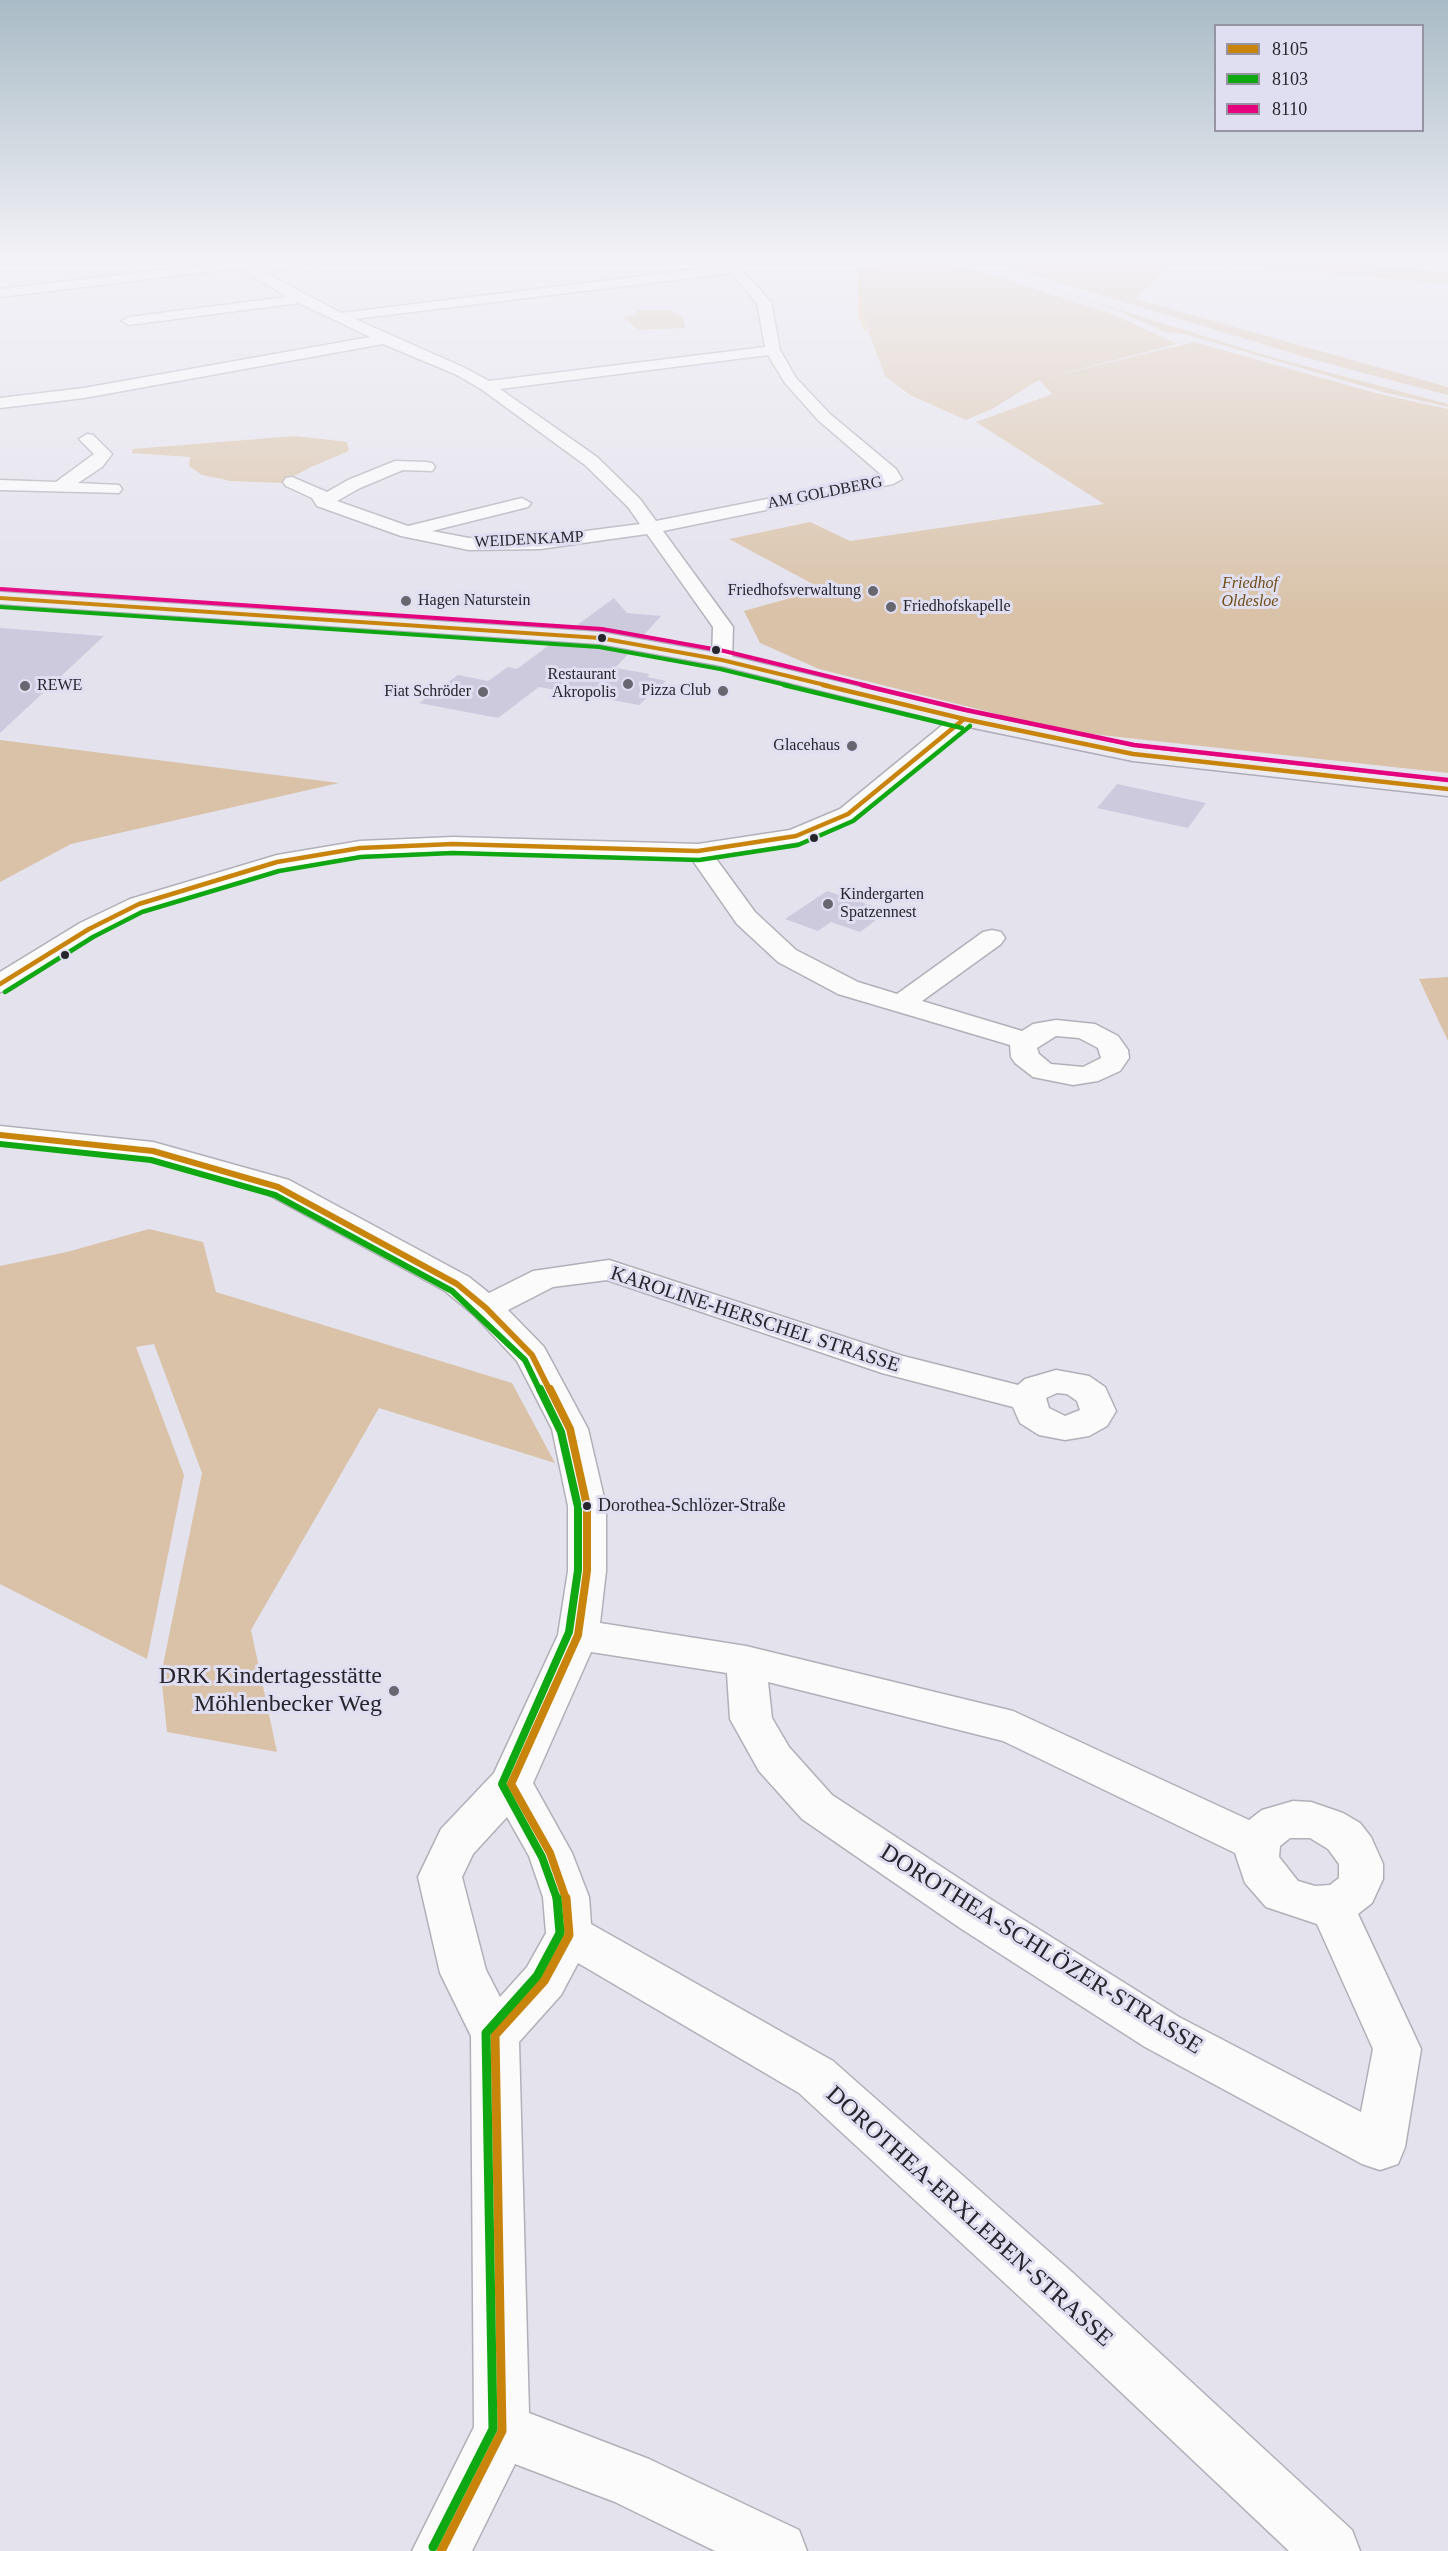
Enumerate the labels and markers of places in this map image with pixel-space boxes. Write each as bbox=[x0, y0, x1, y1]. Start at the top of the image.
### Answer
place label: Friedhofsverwaltung bbox=[728, 581, 861, 601]
marker: Friedhofsverwaltung bbox=[866, 584, 880, 598]
place label: Hagen Naturstein bbox=[418, 591, 530, 611]
marker: Hagen Naturstein bbox=[399, 594, 413, 608]
place label: Friedhofskapelle bbox=[903, 597, 1011, 617]
marker: Friedhofskapelle bbox=[884, 600, 898, 614]
unlabelled marker bbox=[596, 632, 608, 644]
unlabelled marker bbox=[710, 644, 722, 656]
place label: Restaurant Akropolis bbox=[548, 665, 616, 703]
place label: REWE bbox=[37, 676, 82, 696]
marker: Restaurant Akropolis bbox=[621, 677, 635, 691]
marker: REWE bbox=[18, 679, 32, 693]
place label: Pizza Club bbox=[641, 681, 711, 701]
place label: Fiat Schröder bbox=[384, 682, 471, 702]
marker: Pizza Club bbox=[716, 684, 730, 698]
marker: Fiat Schröder bbox=[476, 685, 490, 699]
place label: Glacehaus bbox=[773, 736, 840, 756]
marker: Glacehaus bbox=[845, 739, 859, 753]
unlabelled marker bbox=[808, 832, 820, 844]
place label: Kindergarten Spatzennest bbox=[840, 885, 924, 923]
marker: Kindergarten Spatzennest bbox=[821, 897, 835, 911]
unlabelled marker bbox=[59, 949, 71, 961]
place label: Dorothea-Schlözer-Straße bbox=[598, 1495, 786, 1517]
marker: Dorothea-Schlözer-Straße bbox=[581, 1500, 593, 1512]
place label: DRK Kindertagesstätte Möhlenbecker Weg bbox=[159, 1663, 382, 1719]
marker: DRK Kindertagesstätte Möhlenbecker Weg bbox=[387, 1684, 401, 1698]

